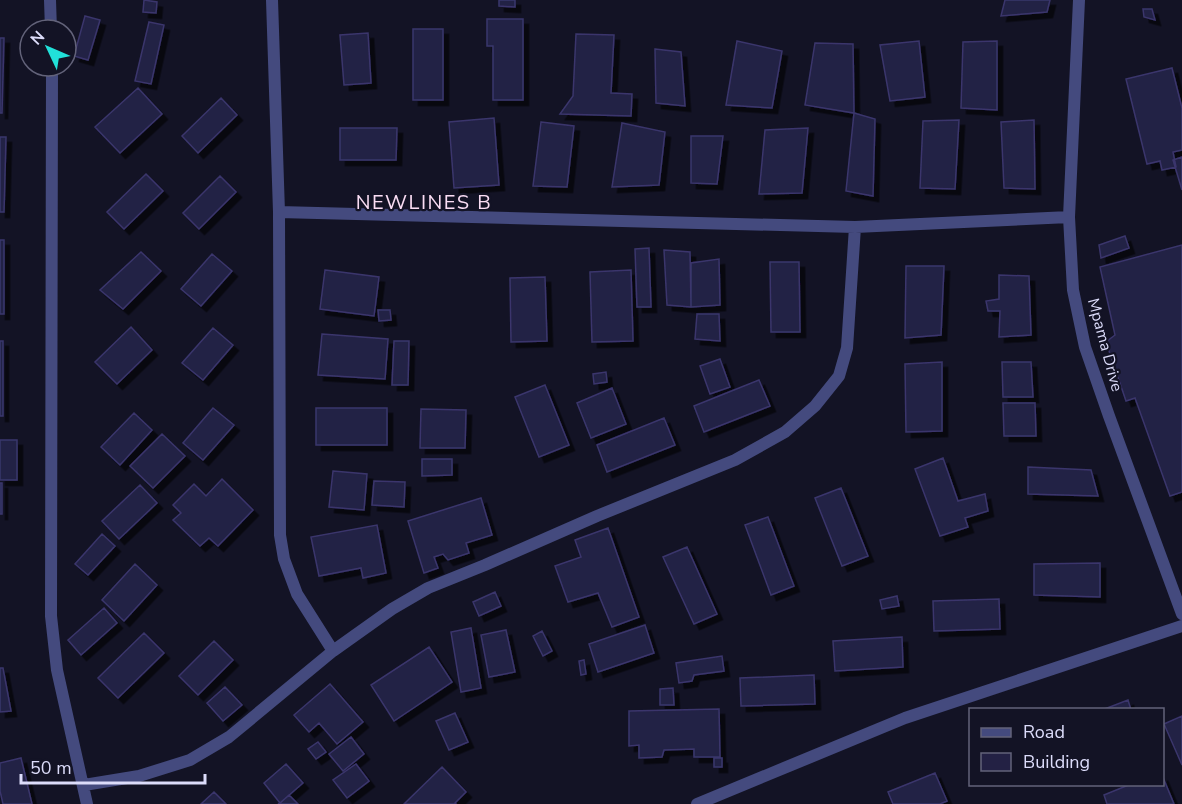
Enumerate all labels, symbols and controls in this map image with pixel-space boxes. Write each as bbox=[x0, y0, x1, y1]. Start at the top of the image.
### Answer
north arrow bbox=[18, 18, 78, 78]
text: N bbox=[26, 26, 50, 50]
district label: NEWLINES B bbox=[356, 189, 492, 216]
street label: Mpama Drive bbox=[1082, 296, 1128, 394]
legend bbox=[969, 708, 1164, 786]
text: Road bbox=[1023, 720, 1065, 744]
scale bar bbox=[21, 747, 206, 785]
text: Building bbox=[1023, 750, 1090, 774]
text: 50 m bbox=[30, 756, 72, 780]

